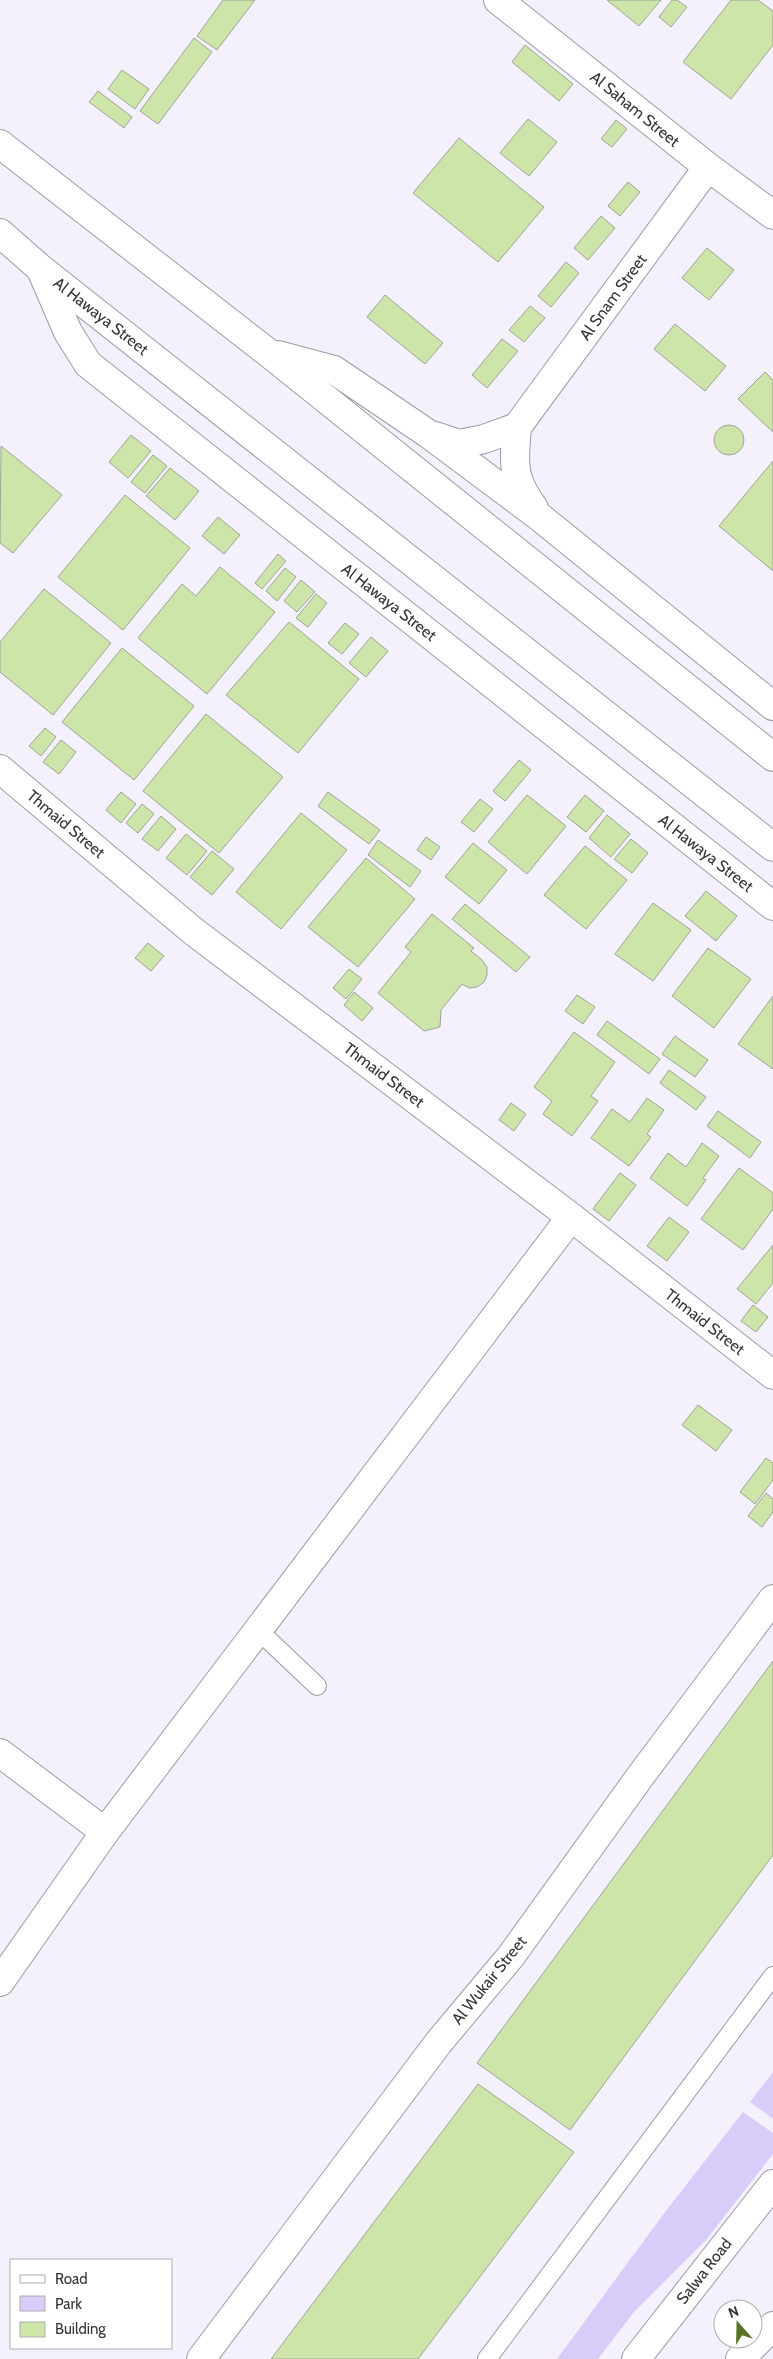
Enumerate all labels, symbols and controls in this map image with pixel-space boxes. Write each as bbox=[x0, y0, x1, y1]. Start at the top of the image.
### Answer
street label: Al Saham Street bbox=[587, 67, 684, 151]
street label: Al Snam Street bbox=[575, 250, 651, 344]
street label: Al Hawaya Street bbox=[50, 273, 153, 359]
street label: Al Hawaya Street bbox=[338, 559, 441, 645]
street label: Thmaid Street bbox=[23, 786, 109, 862]
street label: Al Hawaya Street bbox=[655, 810, 758, 896]
street label: Thmaid Street bbox=[340, 1039, 428, 1112]
street label: Thmaid Street bbox=[661, 1285, 749, 1359]
street label: Al Wukair Street bbox=[448, 1932, 531, 2028]
street label: Salwa Road bbox=[672, 2234, 736, 2308]
legend bbox=[10, 2259, 172, 2349]
text: Road bbox=[55, 2270, 88, 2288]
text: Park bbox=[55, 2295, 82, 2313]
north arrow bbox=[713, 2299, 763, 2349]
text: N bbox=[726, 2302, 741, 2322]
text: Building bbox=[55, 2320, 106, 2338]

